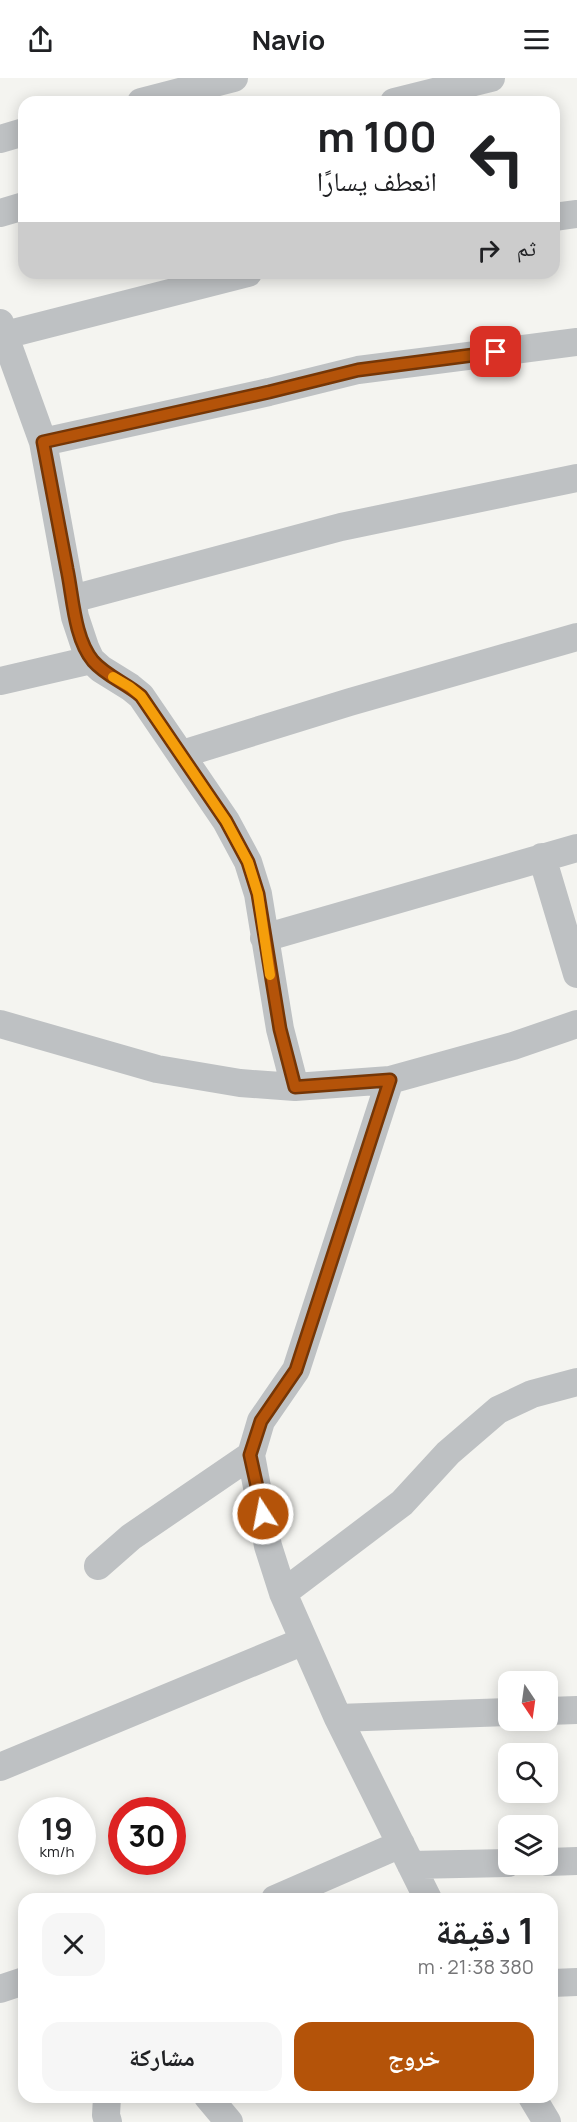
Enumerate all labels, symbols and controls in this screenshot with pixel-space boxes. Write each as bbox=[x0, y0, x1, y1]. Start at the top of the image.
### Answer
text: Navio bbox=[252, 21, 325, 58]
icon: share bbox=[24, 23, 57, 56]
icon: menu bbox=[520, 23, 553, 56]
text: 100 m bbox=[317, 107, 437, 165]
icon: left bbox=[458, 120, 536, 198]
text: انعطف يسارًا bbox=[317, 162, 437, 199]
text: ثم bbox=[517, 233, 536, 263]
icon: right bbox=[472, 234, 505, 267]
pin bbox=[470, 326, 521, 377]
icon: arrive bbox=[479, 335, 512, 368]
position arrow bbox=[231, 1482, 295, 1546]
north arrow bbox=[498, 1671, 558, 1731]
map controls bbox=[498, 1671, 558, 1875]
button: search bbox=[498, 1743, 558, 1803]
speed limit sign: 30 bbox=[108, 1797, 186, 1875]
text: 19 bbox=[41, 1808, 73, 1849]
button: layers bbox=[498, 1815, 558, 1875]
text: km/h bbox=[40, 1841, 74, 1862]
text: 1 دقيقة bbox=[435, 1906, 534, 1955]
button: close bbox=[42, 1913, 105, 1976]
text: 380 m · 21:38 bbox=[418, 1953, 534, 1980]
button: مشاركة bbox=[42, 2022, 282, 2091]
button: خروج bbox=[294, 2022, 534, 2091]

